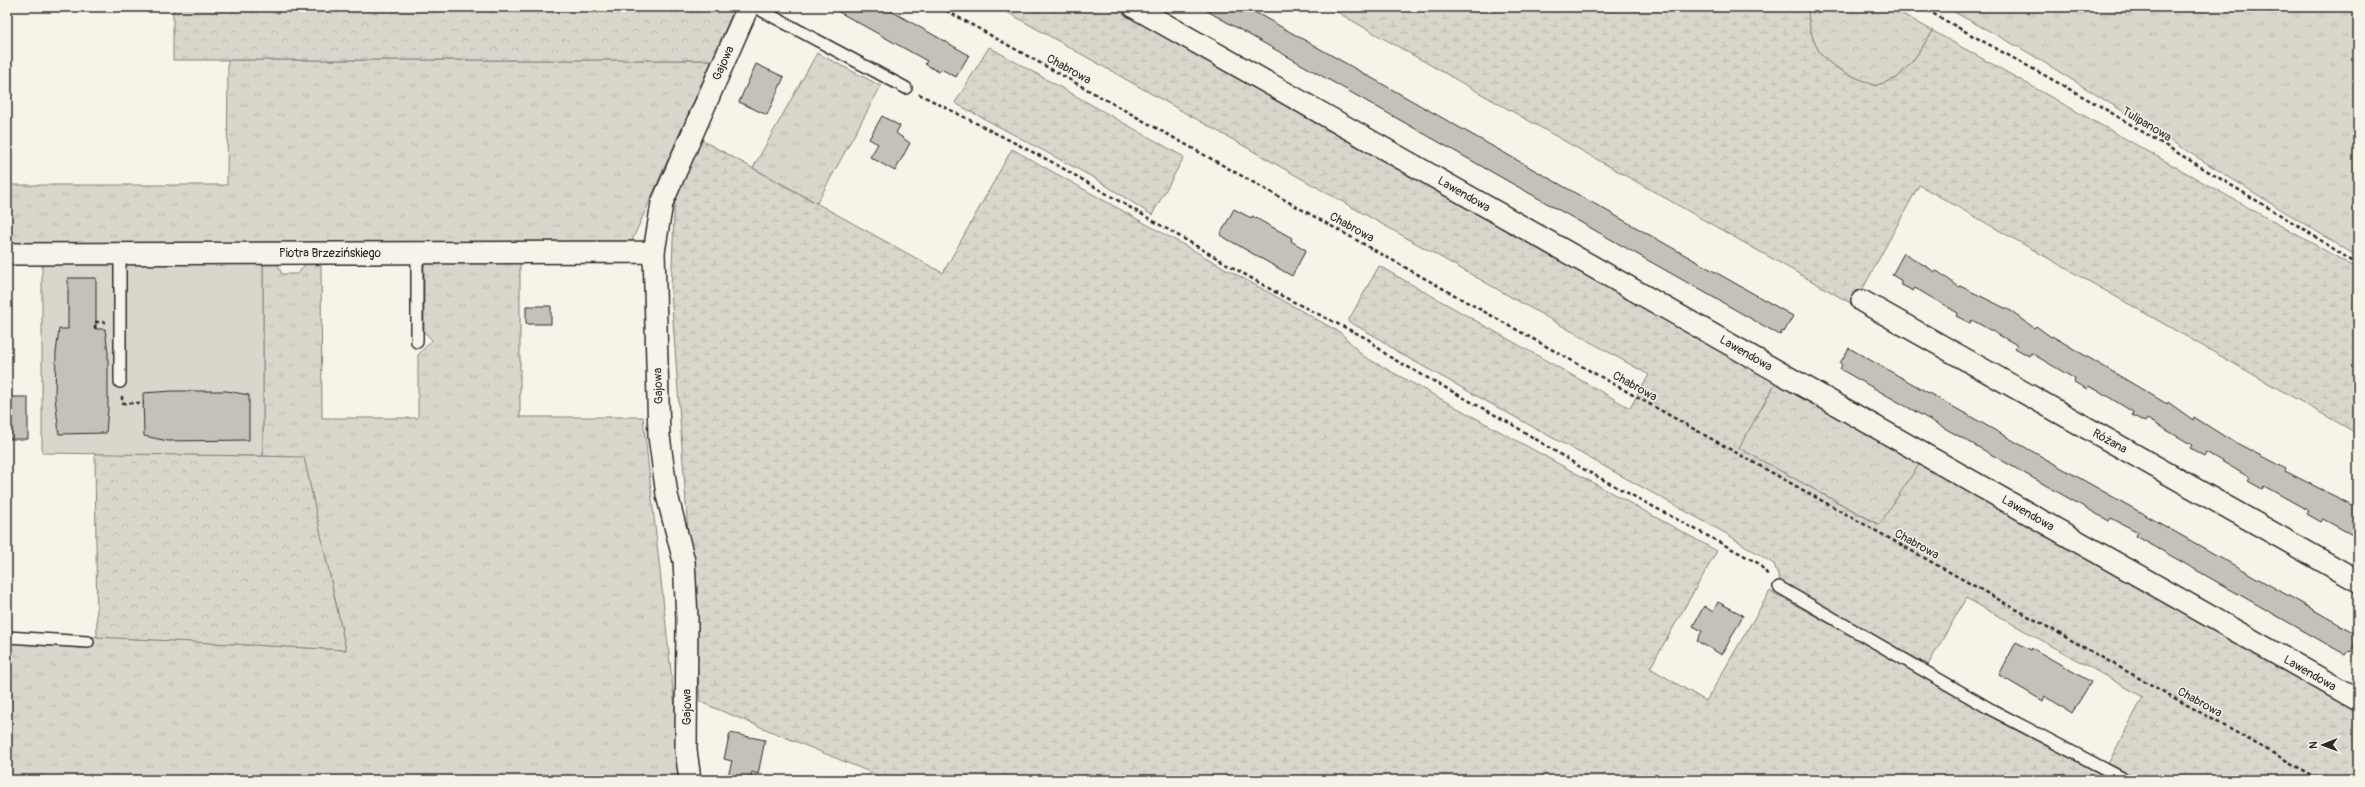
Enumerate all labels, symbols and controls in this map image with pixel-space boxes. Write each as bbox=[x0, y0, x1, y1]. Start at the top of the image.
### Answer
street label: Gajowa bbox=[709, 43, 738, 83]
street label: Chabrowa bbox=[1044, 51, 1094, 88]
street label: Tulipanowa bbox=[2119, 104, 2175, 145]
street label: Lawendowa bbox=[1435, 173, 1493, 216]
street label: Chabrowa bbox=[1327, 209, 1377, 246]
street label: Piotra Brzezińskiego bbox=[279, 246, 382, 261]
street label: Lawendowa bbox=[1717, 332, 1775, 375]
street label: Gajowa bbox=[650, 367, 667, 404]
street label: Chabrowa bbox=[1610, 368, 1660, 405]
street label: Różana bbox=[2090, 426, 2130, 457]
street label: Lawendowa bbox=[1999, 492, 2057, 535]
street label: Chabrowa bbox=[1892, 526, 1942, 563]
street label: Lawendowa bbox=[2281, 652, 2339, 695]
street label: Chabrowa bbox=[2175, 684, 2225, 721]
street label: Gajowa bbox=[680, 688, 695, 725]
north arrow bbox=[2303, 725, 2343, 765]
text: N bbox=[2307, 741, 2320, 749]

